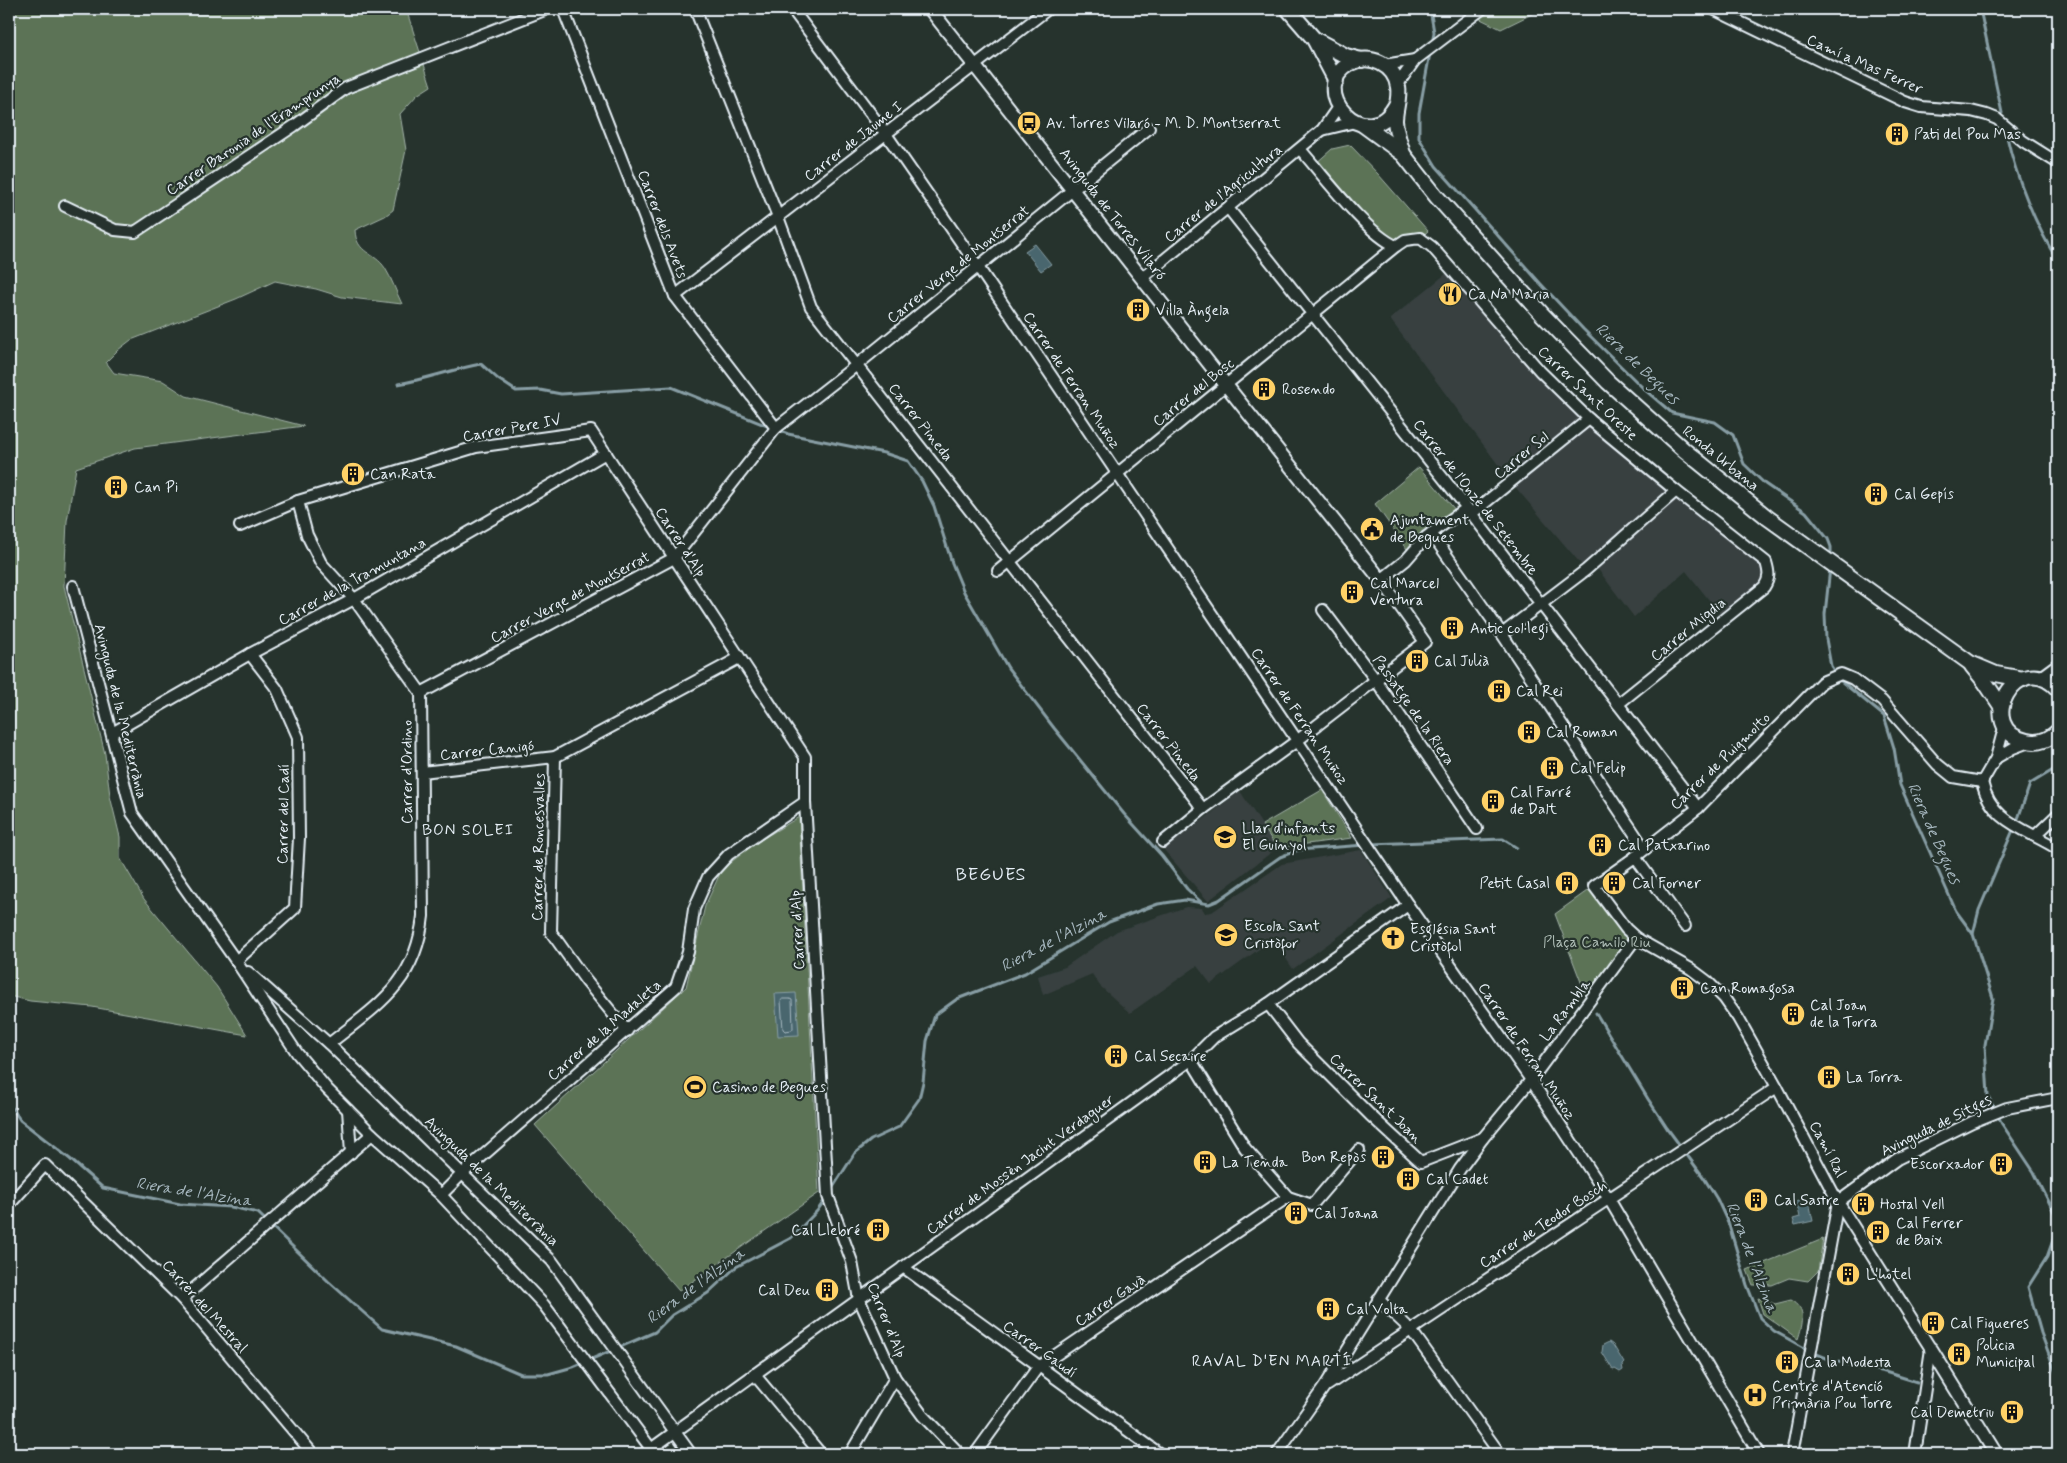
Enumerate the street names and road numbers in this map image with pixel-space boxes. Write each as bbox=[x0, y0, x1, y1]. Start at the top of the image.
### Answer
street label: Camí a Mas Ferrer bbox=[1803, 30, 1926, 100]
street label: Carrer Baronia de l'Eramprunya bbox=[163, 69, 345, 201]
street label: Carrer de Jaume I bbox=[800, 97, 907, 186]
street label: Carrer de l'Agricultura bbox=[1160, 140, 1287, 248]
street label: Avinguda de Torres Vilaró bbox=[1054, 144, 1170, 285]
street label: Carrer dels Avets bbox=[632, 167, 692, 282]
street label: Carrer Verge de Montserrat bbox=[883, 201, 1034, 328]
street label: Carrer de Ferran Muñoz bbox=[1018, 308, 1125, 453]
street label: Carrer Sant Oreste bbox=[1533, 342, 1642, 445]
street label: Carrer del Bosc bbox=[1149, 354, 1238, 432]
street label: Carrer Pineda bbox=[883, 379, 957, 466]
street label: Carrer Pere IV bbox=[461, 410, 563, 447]
street label: Carrer de l'Onze de Setembre bbox=[1408, 415, 1542, 580]
street label: Ronda Urbana bbox=[1678, 422, 1763, 496]
street label: Carrer Sol bbox=[1490, 427, 1553, 484]
street label: Carrer d'Alp bbox=[650, 504, 710, 581]
street label: Carrer de la Tramuntana bbox=[275, 533, 430, 631]
street label: Carrer Verge de Montserrat bbox=[487, 547, 654, 648]
street label: Carrer Migdia bbox=[1647, 593, 1731, 667]
street label: Avinguda de la Mediterrània bbox=[88, 622, 151, 801]
street label: Carrer de Ferran Muñoz bbox=[1246, 644, 1353, 789]
street label: Passatge de la Riera bbox=[1367, 652, 1459, 770]
street label: Carrer Pineda bbox=[1131, 699, 1205, 786]
street label: Carrer de Puigmolto bbox=[1666, 709, 1775, 815]
street label: Carrer d'Ordino bbox=[398, 720, 418, 824]
street label: Carrer Canigó bbox=[439, 736, 535, 766]
street label: Carrer del Cadí bbox=[273, 764, 295, 864]
street label: Carrer de Roncesvalles bbox=[528, 773, 550, 921]
street label: Carrer d'Alp bbox=[786, 890, 810, 970]
street label: La Rambla bbox=[1536, 975, 1596, 1046]
street label: Carrer de la Madaleta bbox=[543, 976, 666, 1086]
street label: Carrer de Ferran Muñoz bbox=[1473, 979, 1580, 1124]
street label: Carrer Sant Joan bbox=[1325, 1049, 1426, 1148]
street label: Carrer de Mossèn Jacint Verdaguer bbox=[923, 1090, 1119, 1241]
street label: Avinguda de Sitges bbox=[1878, 1090, 1996, 1162]
street label: Avinguda de la Mediterrània bbox=[419, 1112, 563, 1252]
street label: Camí Ral bbox=[1804, 1118, 1850, 1181]
street label: Carrer de Teodor Bosch bbox=[1476, 1176, 1611, 1274]
street label: Carrer del Mestral bbox=[157, 1256, 252, 1358]
street label: Carrer Gavà bbox=[1071, 1270, 1150, 1332]
street label: Carrer d'Alp bbox=[862, 1280, 910, 1361]
street label: Carrer Gaudí bbox=[999, 1316, 1080, 1383]

